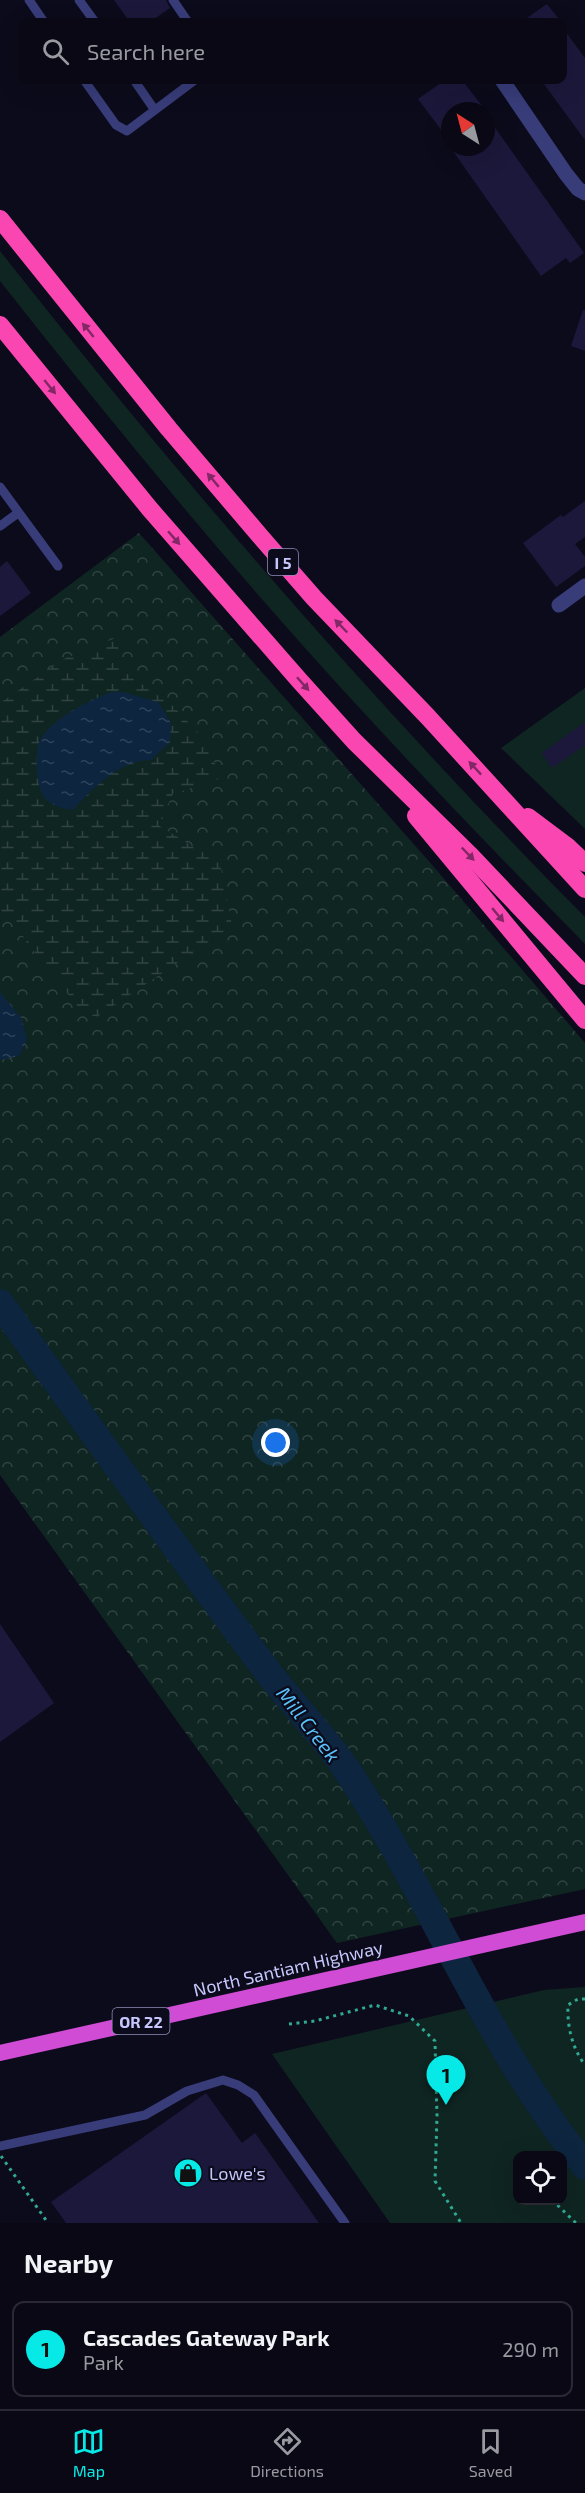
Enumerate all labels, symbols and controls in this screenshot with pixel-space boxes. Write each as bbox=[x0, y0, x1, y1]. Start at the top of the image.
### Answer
search box bbox=[18, 18, 567, 84]
icon: search bbox=[39, 35, 72, 68]
text: Search here bbox=[87, 38, 205, 64]
north arrow bbox=[441, 102, 495, 156]
one-way arrow bbox=[82, 322, 95, 338]
one-way arrow bbox=[43, 379, 56, 394]
one-way arrow bbox=[206, 472, 219, 488]
one-way arrow bbox=[167, 530, 181, 545]
road number: I 5 bbox=[268, 549, 298, 575]
one-way arrow bbox=[335, 620, 349, 634]
one-way arrow bbox=[296, 677, 310, 692]
one-way arrow bbox=[468, 761, 482, 776]
one-way arrow bbox=[461, 846, 475, 861]
one-way arrow bbox=[491, 907, 504, 922]
your location bbox=[261, 1428, 290, 1457]
water label: Mill Creek bbox=[272, 1682, 346, 1766]
street label: North Santiam Highway bbox=[191, 1935, 385, 2001]
road number: OR 22 bbox=[112, 2008, 170, 2034]
pin: 1 bbox=[426, 2056, 466, 2105]
map controls bbox=[513, 2151, 567, 2205]
button: locate bbox=[513, 2151, 567, 2205]
shop icon: Lowe's bbox=[172, 2157, 204, 2189]
place label: Lowe's bbox=[209, 2162, 266, 2184]
text: Nearby bbox=[24, 2247, 113, 2278]
text: Cascades Gateway Park bbox=[83, 2324, 330, 2350]
text: 1 bbox=[41, 2337, 50, 2361]
text: 290 m bbox=[502, 2337, 559, 2361]
text: Park bbox=[83, 2350, 124, 2374]
tab: Map bbox=[72, 2425, 105, 2480]
tab: Directions bbox=[250, 2425, 324, 2480]
tab: Saved bbox=[469, 2425, 513, 2480]

